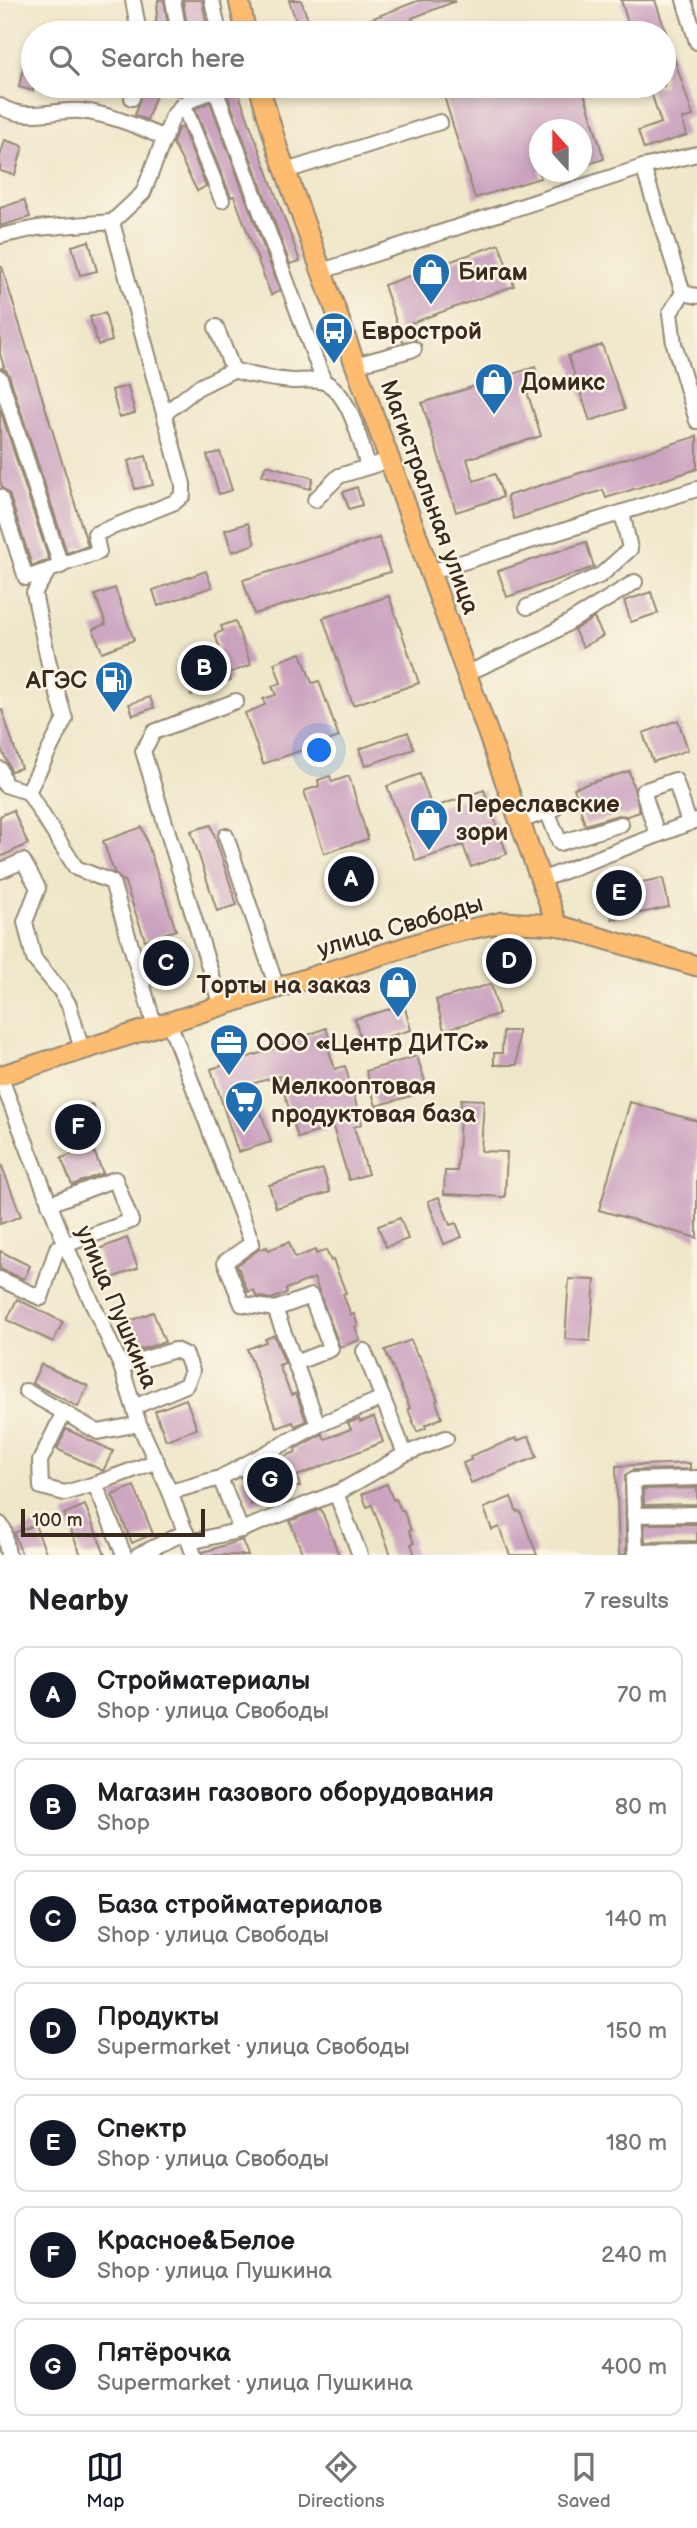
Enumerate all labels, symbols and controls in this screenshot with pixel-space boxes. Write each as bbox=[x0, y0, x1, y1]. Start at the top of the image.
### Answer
search box bbox=[21, 21, 676, 98]
icon: search bbox=[45, 41, 83, 79]
text: Search here bbox=[101, 44, 245, 75]
north arrow bbox=[529, 119, 592, 182]
shop icon: Бигам bbox=[410, 251, 452, 306]
place label: Бигам bbox=[458, 258, 528, 287]
bus stop icon: Еврострой bbox=[313, 310, 355, 365]
place label: Еврострой bbox=[361, 317, 482, 346]
shop icon: Домикс bbox=[473, 361, 515, 416]
place label: Домикс bbox=[521, 368, 605, 397]
street label: Магистральная улица bbox=[374, 376, 485, 618]
pin: B bbox=[181, 642, 227, 694]
fuel station icon: АГЭС bbox=[93, 659, 135, 714]
place label: АГЭС bbox=[25, 666, 87, 695]
your location bbox=[302, 733, 336, 767]
place label: Переславские зори bbox=[456, 790, 620, 847]
shop icon: Переславские зори bbox=[408, 797, 450, 852]
pin: A bbox=[328, 853, 374, 905]
pin: E bbox=[596, 867, 642, 919]
street label: улица Свободы bbox=[314, 889, 486, 964]
pin: D bbox=[486, 935, 532, 987]
pin: C bbox=[143, 937, 189, 989]
shop icon: Торты на заказ bbox=[377, 964, 419, 1019]
place label: Торты на заказ bbox=[196, 971, 371, 1000]
office icon: ООО «Центр ДИТС» bbox=[208, 1022, 250, 1077]
place label: ООО «Центр ДИТС» bbox=[256, 1029, 489, 1058]
place label: Мелкооптовая продуктовая база bbox=[271, 1072, 477, 1129]
supermarket icon: Мелкооптовая продуктовая база bbox=[223, 1079, 265, 1134]
pin: F bbox=[55, 1101, 101, 1153]
street label: улица Пушкина bbox=[69, 1221, 164, 1393]
pin: G bbox=[247, 1454, 293, 1506]
scale bar bbox=[21, 1506, 205, 1538]
text: 100 m bbox=[32, 1509, 83, 1532]
text: Nearby bbox=[28, 1583, 128, 1619]
text: 7 results bbox=[584, 1587, 669, 1615]
text: Стройматериалы bbox=[97, 1666, 310, 1697]
text: A bbox=[46, 1681, 60, 1709]
text: 70 m bbox=[617, 1681, 667, 1709]
text: Shop · улица Свободы bbox=[97, 1697, 329, 1725]
text: Магазин газового оборудования bbox=[97, 1778, 494, 1809]
text: B bbox=[45, 1793, 61, 1821]
text: 80 m bbox=[615, 1793, 667, 1821]
text: Shop bbox=[97, 1809, 150, 1837]
text: База стройматериалов bbox=[97, 1890, 382, 1921]
text: C bbox=[45, 1905, 61, 1933]
text: 140 m bbox=[605, 1905, 667, 1933]
text: Shop · улица Свободы bbox=[97, 1921, 329, 1949]
text: Продукты bbox=[97, 2002, 219, 2033]
text: D bbox=[45, 2017, 61, 2045]
text: 150 m bbox=[606, 2017, 667, 2045]
text: Supermarket · улица Свободы bbox=[97, 2033, 410, 2061]
text: Спектр bbox=[97, 2114, 187, 2145]
text: E bbox=[46, 2129, 60, 2157]
text: 180 m bbox=[606, 2129, 667, 2157]
text: Shop · улица Свободы bbox=[97, 2145, 329, 2173]
text: Красное&Белое bbox=[97, 2226, 295, 2257]
text: F bbox=[46, 2241, 60, 2269]
text: 240 m bbox=[601, 2241, 667, 2269]
text: Shop · улица Пушкина bbox=[97, 2257, 332, 2285]
text: Пятёрочка bbox=[97, 2338, 231, 2369]
text: G bbox=[45, 2353, 61, 2381]
text: 400 m bbox=[601, 2353, 667, 2381]
text: Supermarket · улица Пушкина bbox=[97, 2369, 413, 2397]
tab: Map bbox=[86, 2448, 125, 2513]
tab: Directions bbox=[297, 2448, 385, 2513]
tab: Saved bbox=[557, 2448, 611, 2513]

